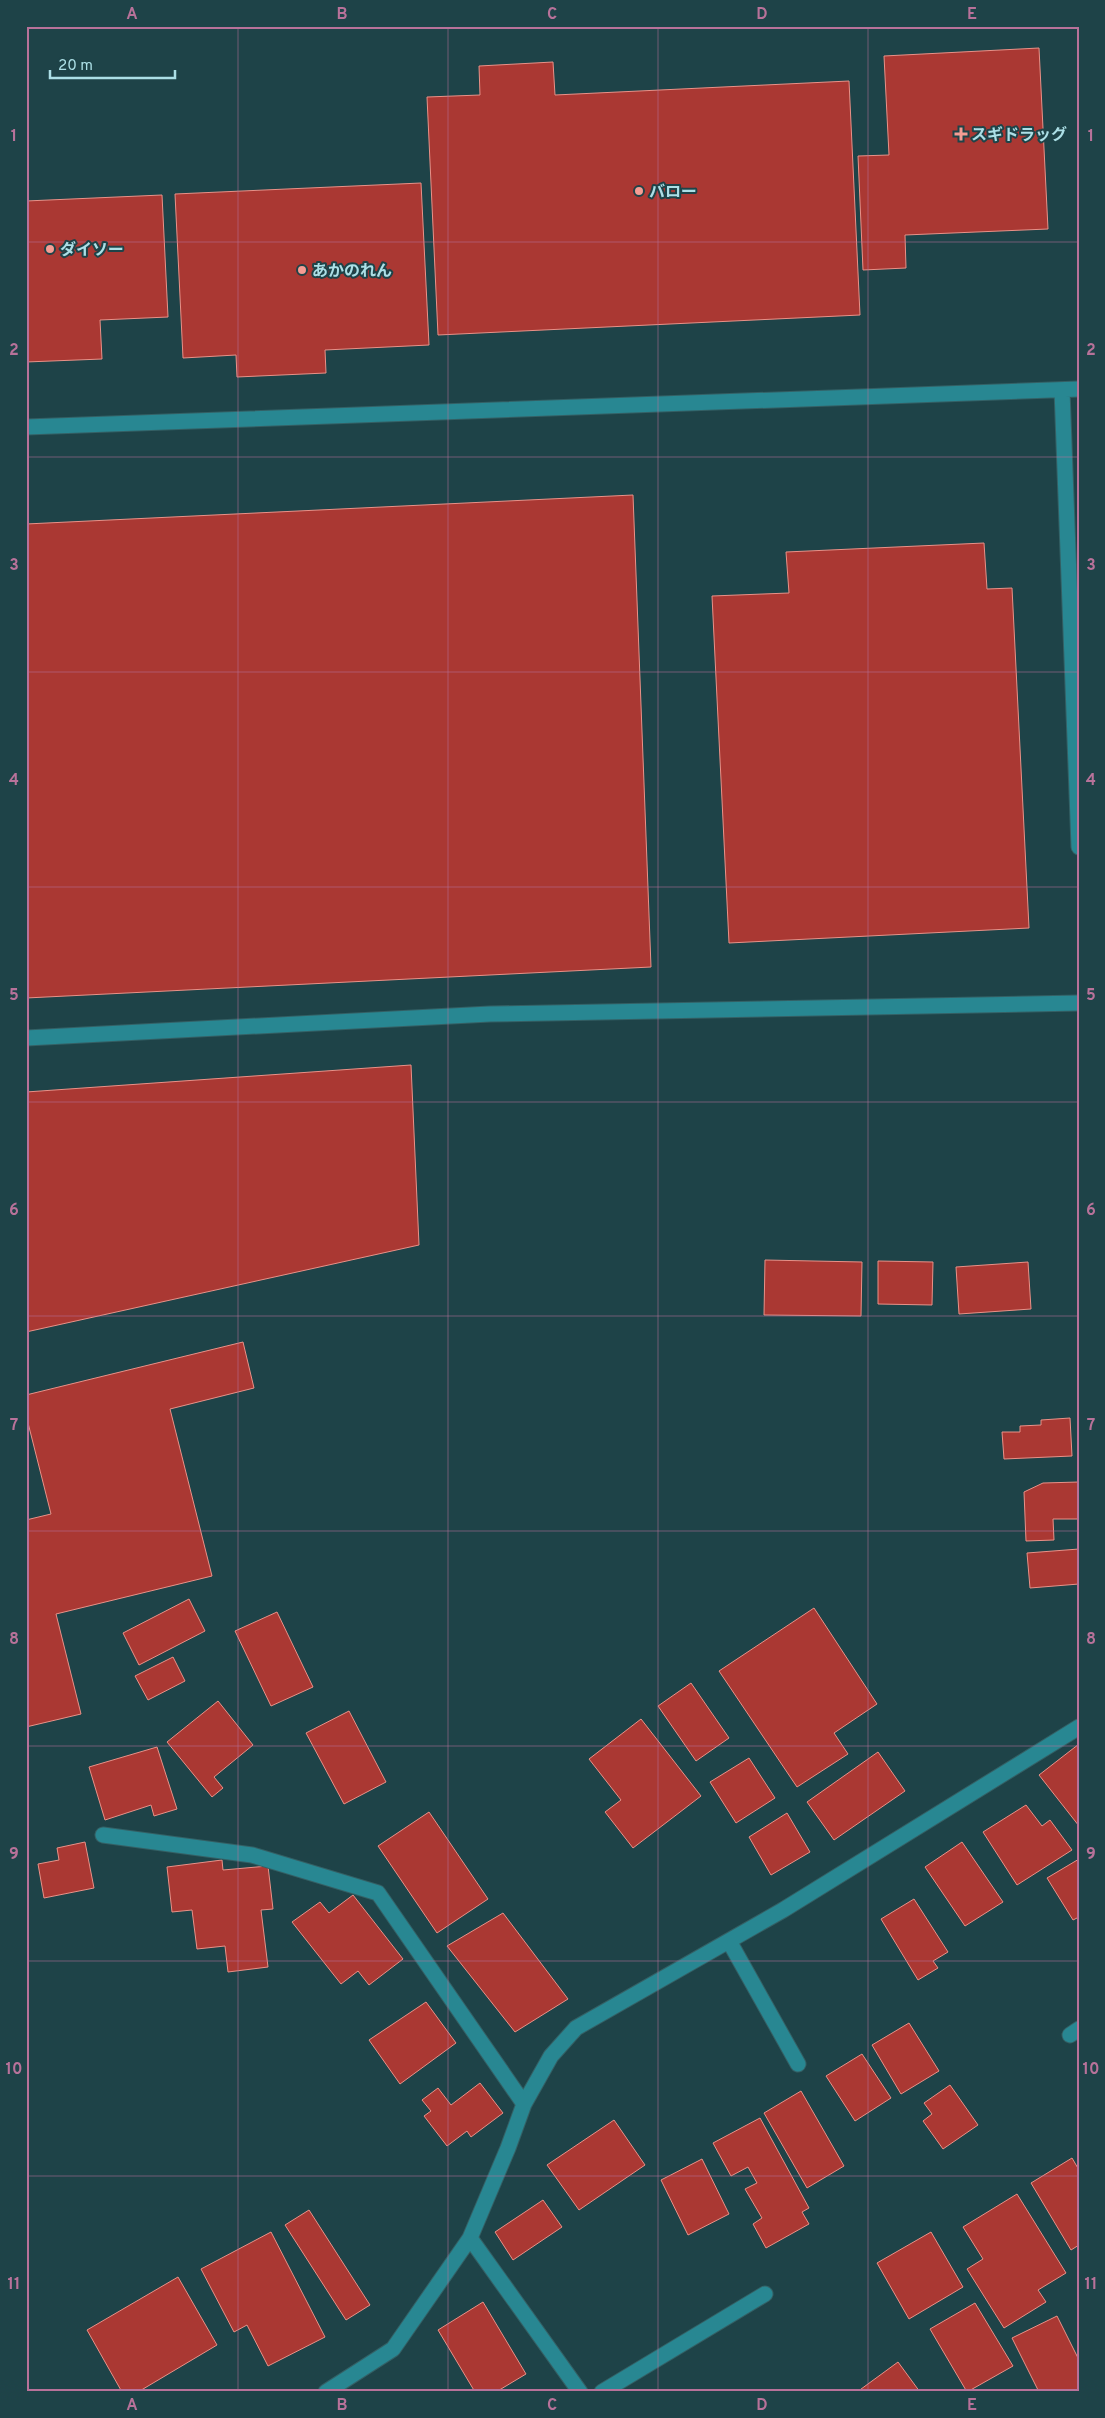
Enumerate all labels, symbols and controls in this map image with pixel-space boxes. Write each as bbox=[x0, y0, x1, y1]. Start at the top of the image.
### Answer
text: A bbox=[126, 5, 138, 25]
text: B bbox=[336, 5, 348, 25]
text: C bbox=[547, 5, 557, 25]
text: D bbox=[756, 5, 768, 25]
text: E bbox=[967, 5, 977, 25]
scale bar bbox=[50, 48, 175, 80]
text: 20 m bbox=[58, 57, 93, 76]
place label: スギドラッグ bbox=[971, 125, 1067, 146]
text: 1 bbox=[11, 127, 17, 147]
text: 1 bbox=[1088, 127, 1094, 147]
marker: スギドラッグ bbox=[955, 128, 967, 140]
place label: バロー bbox=[649, 183, 697, 203]
marker: バロー bbox=[633, 185, 645, 197]
place label: ダイソー bbox=[60, 241, 124, 261]
marker: ダイソー bbox=[44, 243, 56, 255]
place label: あかのれん bbox=[312, 262, 392, 282]
marker: あかのれん bbox=[296, 264, 308, 276]
text: 2 bbox=[9, 341, 19, 361]
text: 2 bbox=[1086, 341, 1096, 361]
text: 3 bbox=[9, 556, 19, 576]
text: 3 bbox=[1086, 556, 1096, 576]
text: 4 bbox=[9, 771, 19, 791]
text: 4 bbox=[1086, 771, 1096, 791]
text: 5 bbox=[9, 986, 19, 1006]
text: 5 bbox=[1086, 986, 1096, 1006]
text: 6 bbox=[9, 1201, 19, 1221]
text: 6 bbox=[1086, 1201, 1096, 1221]
text: 7 bbox=[10, 1416, 18, 1436]
text: 7 bbox=[1087, 1416, 1095, 1436]
text: 8 bbox=[9, 1630, 19, 1650]
text: 8 bbox=[1086, 1630, 1096, 1650]
text: 9 bbox=[9, 1845, 19, 1865]
text: 9 bbox=[1086, 1845, 1096, 1865]
text: 10 bbox=[6, 2060, 22, 2080]
text: 10 bbox=[1083, 2060, 1099, 2080]
text: 11 bbox=[8, 2275, 20, 2295]
text: 11 bbox=[1085, 2275, 1097, 2295]
text: A bbox=[126, 2396, 138, 2416]
text: B bbox=[336, 2396, 348, 2416]
text: C bbox=[547, 2396, 557, 2416]
text: D bbox=[756, 2396, 768, 2416]
text: E bbox=[967, 2396, 977, 2416]

